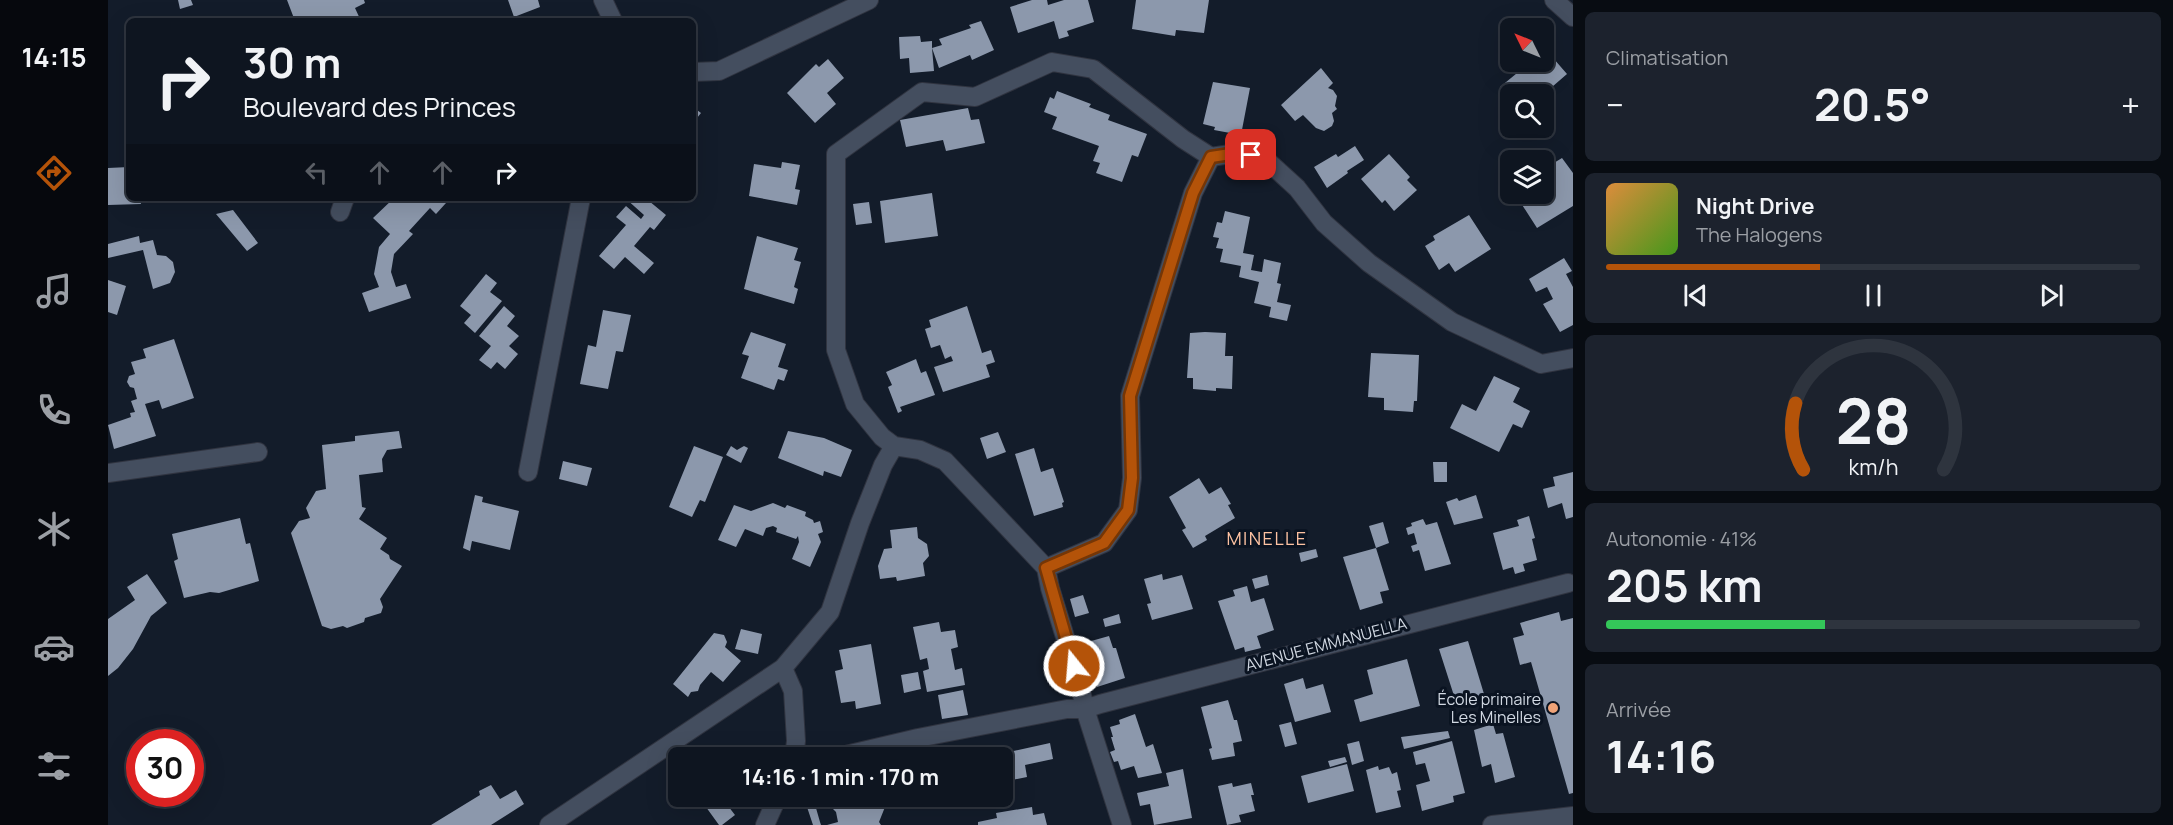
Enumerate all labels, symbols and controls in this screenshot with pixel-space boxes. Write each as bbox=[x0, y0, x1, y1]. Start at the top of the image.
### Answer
north arrow bbox=[1500, 18, 1554, 72]
map controls bbox=[1500, 18, 1554, 204]
text: 30 m bbox=[243, 33, 341, 91]
text: 14:15 bbox=[21, 38, 87, 75]
icon: right bbox=[144, 42, 222, 120]
text: Climatisation bbox=[1606, 44, 1728, 71]
text: 20.5° bbox=[1814, 73, 1931, 135]
text: − bbox=[1606, 82, 1624, 127]
text: + bbox=[2121, 82, 2140, 127]
button: search bbox=[1500, 84, 1554, 138]
text: Boulevard des Princes bbox=[243, 88, 516, 125]
pin bbox=[1225, 129, 1276, 180]
icon: arrive bbox=[1234, 138, 1267, 171]
button: layers bbox=[1500, 150, 1554, 204]
icon: directions bbox=[33, 152, 75, 194]
icon: left bbox=[300, 156, 333, 189]
icon: ahead bbox=[363, 156, 396, 189]
icon: ahead bbox=[426, 156, 459, 189]
icon: right bbox=[489, 156, 522, 189]
text: Night Drive bbox=[1696, 191, 1815, 221]
text: The Halogens bbox=[1696, 221, 1822, 248]
icon: music bbox=[33, 270, 75, 312]
icon: previous bbox=[1679, 279, 1712, 312]
icon: pause bbox=[1857, 279, 1890, 312]
icon: next bbox=[2035, 279, 2068, 312]
text: 28 bbox=[1835, 377, 1911, 463]
icon: phone bbox=[33, 389, 75, 431]
text: km/h bbox=[1848, 452, 1898, 481]
icon: climate bbox=[33, 508, 75, 550]
text: Autonomie · 41% bbox=[1606, 525, 1757, 552]
district label: MINELLE bbox=[1226, 526, 1308, 550]
text: 205 km bbox=[1606, 554, 1762, 616]
street label: AVENUE EMMANUELLA bbox=[1243, 612, 1409, 676]
icon: car bbox=[33, 626, 75, 668]
position arrow bbox=[1042, 634, 1106, 698]
place label: École primaire Les Minelles bbox=[1437, 688, 1541, 728]
text: Arrivée bbox=[1606, 696, 1671, 723]
marker: École primaire Les Minelles bbox=[1546, 701, 1560, 715]
text: 14:16 bbox=[1606, 725, 1716, 787]
speed limit sign: 30 bbox=[126, 729, 204, 807]
icon: filters bbox=[33, 745, 75, 787]
text: 14:16 · 1 min · 170 m bbox=[742, 762, 939, 792]

